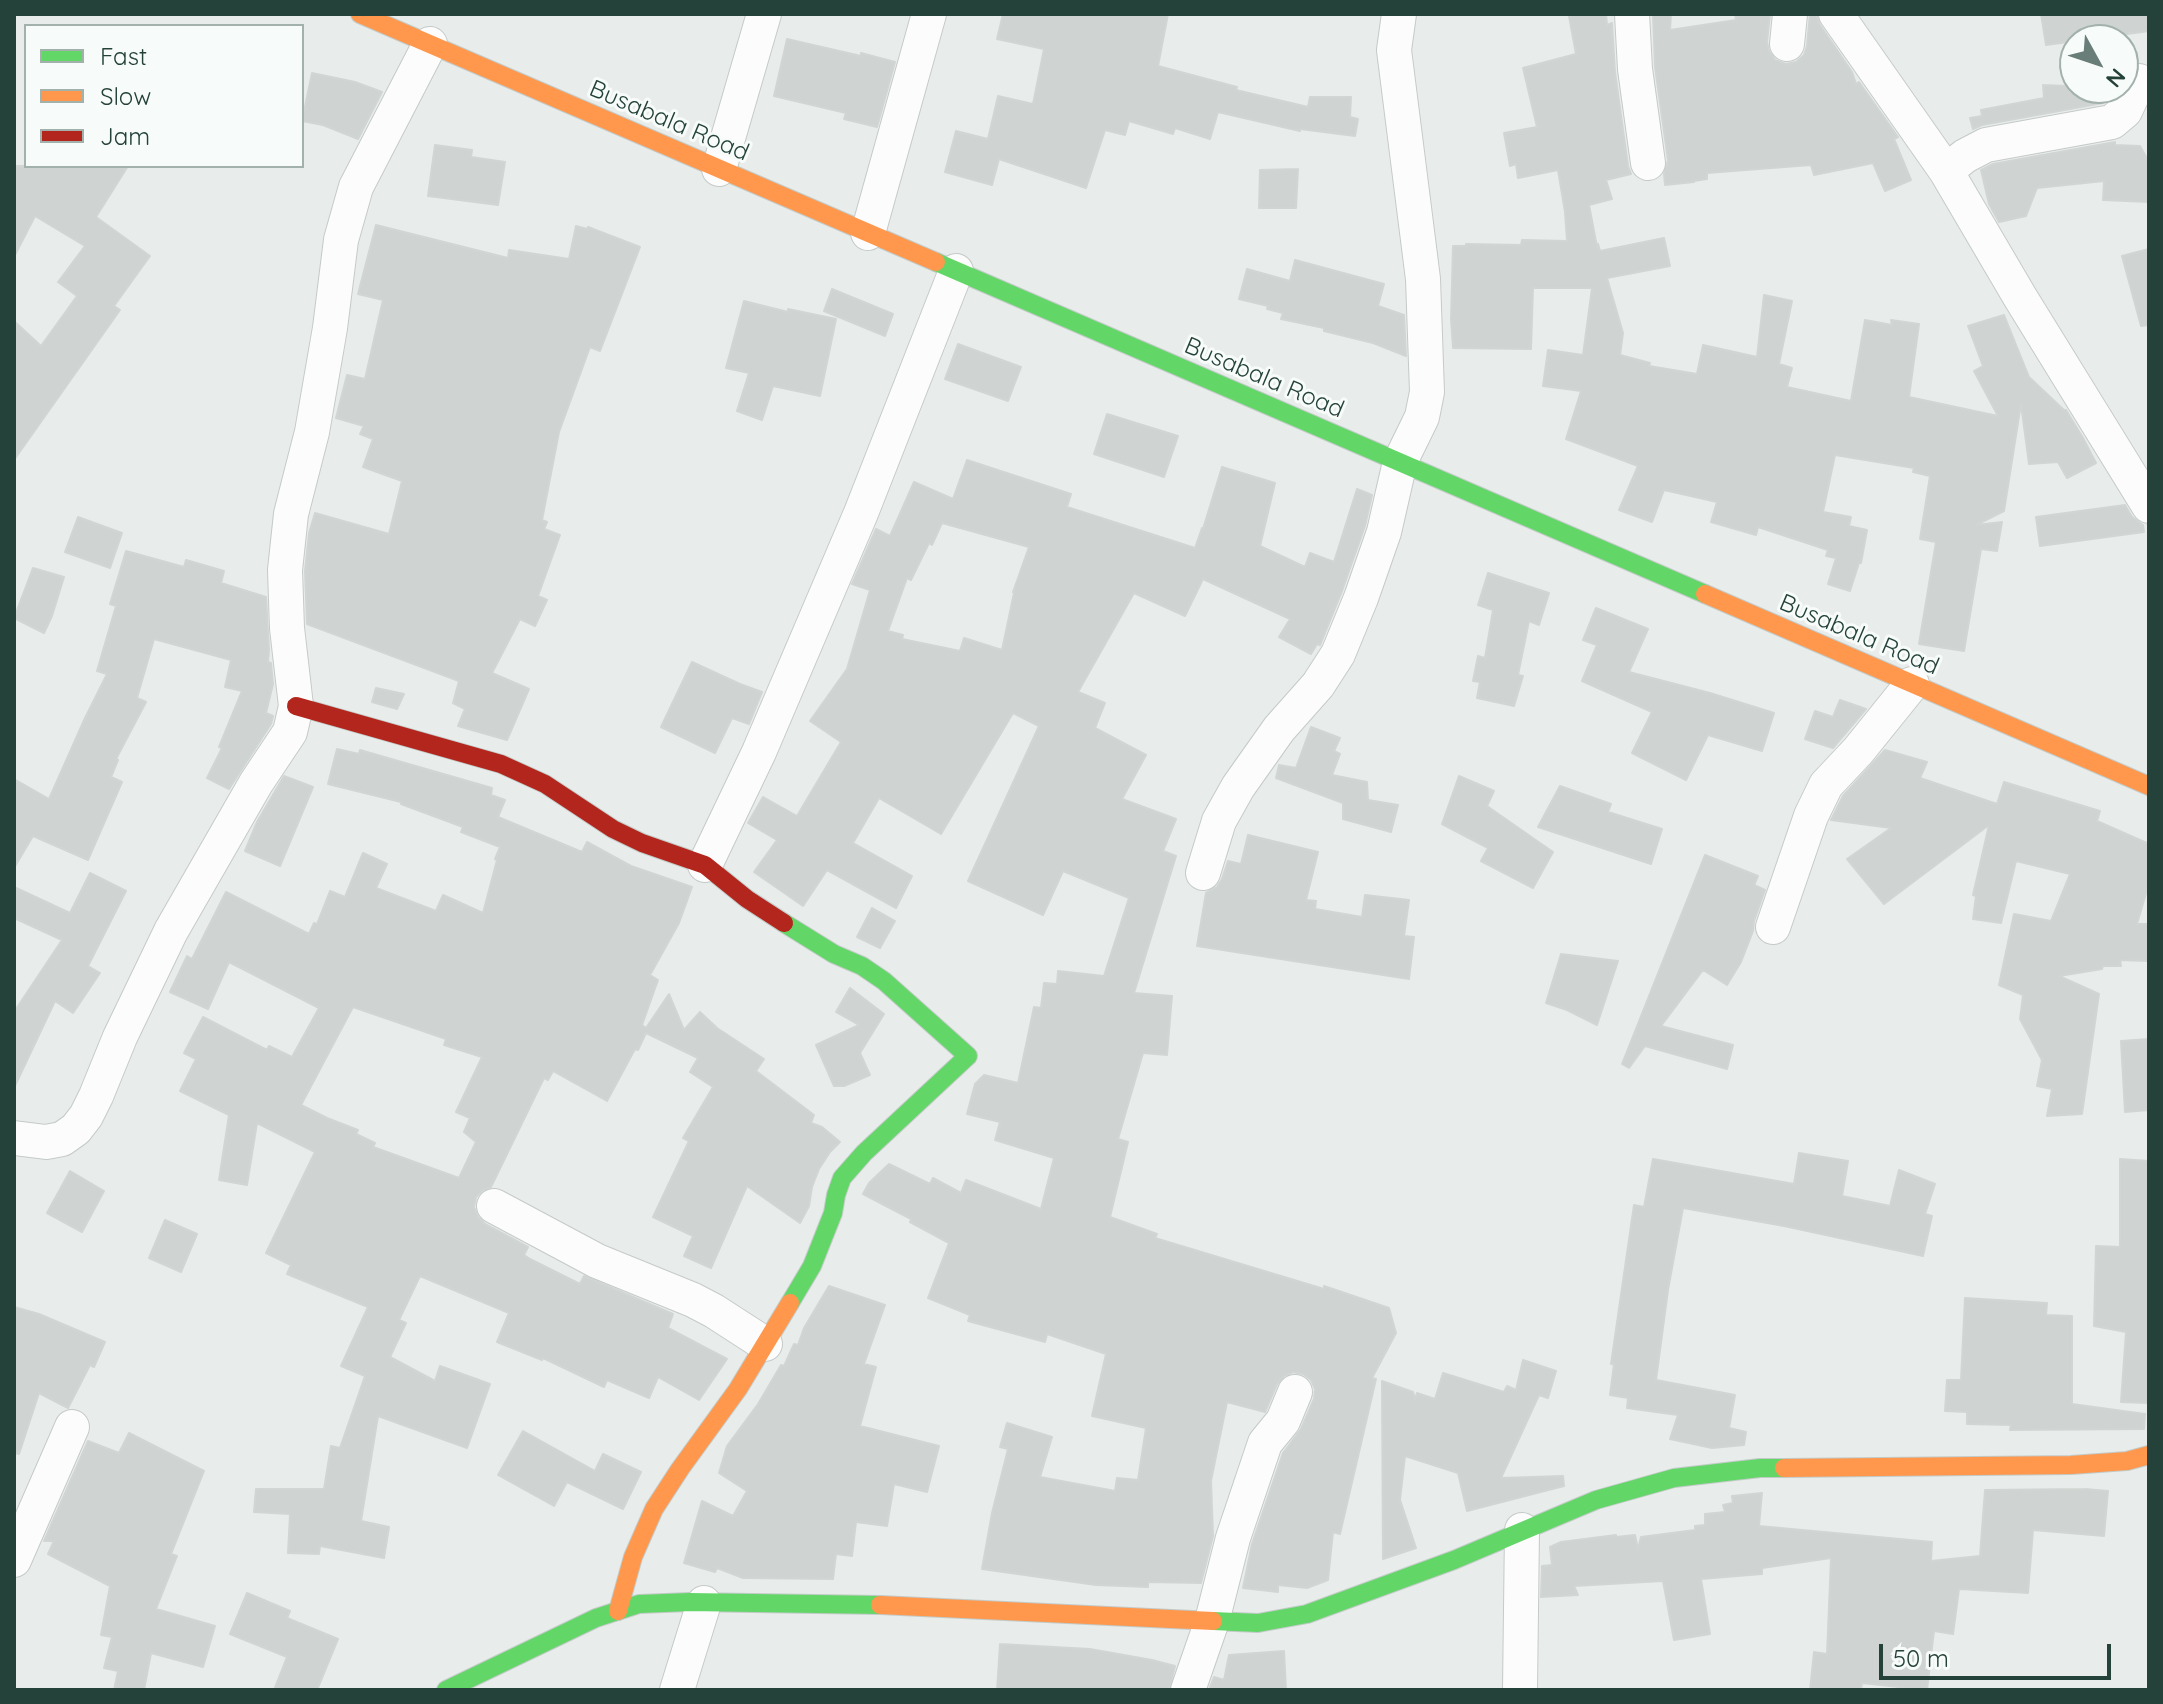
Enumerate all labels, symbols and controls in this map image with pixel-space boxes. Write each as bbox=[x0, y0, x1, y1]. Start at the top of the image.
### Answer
legend bbox=[24, 24, 304, 168]
north arrow bbox=[2059, 24, 2139, 104]
text: Fast bbox=[100, 41, 147, 71]
text: N bbox=[2100, 63, 2132, 93]
street label: Busabala Road bbox=[585, 74, 753, 168]
text: Slow bbox=[100, 81, 151, 111]
text: Jam bbox=[100, 121, 150, 151]
street label: Busabala Road bbox=[1180, 331, 1348, 425]
street label: Busabala Road bbox=[1775, 588, 1943, 682]
scale bar bbox=[1883, 1628, 2115, 1678]
text: 50 m bbox=[1893, 1643, 1949, 1673]

